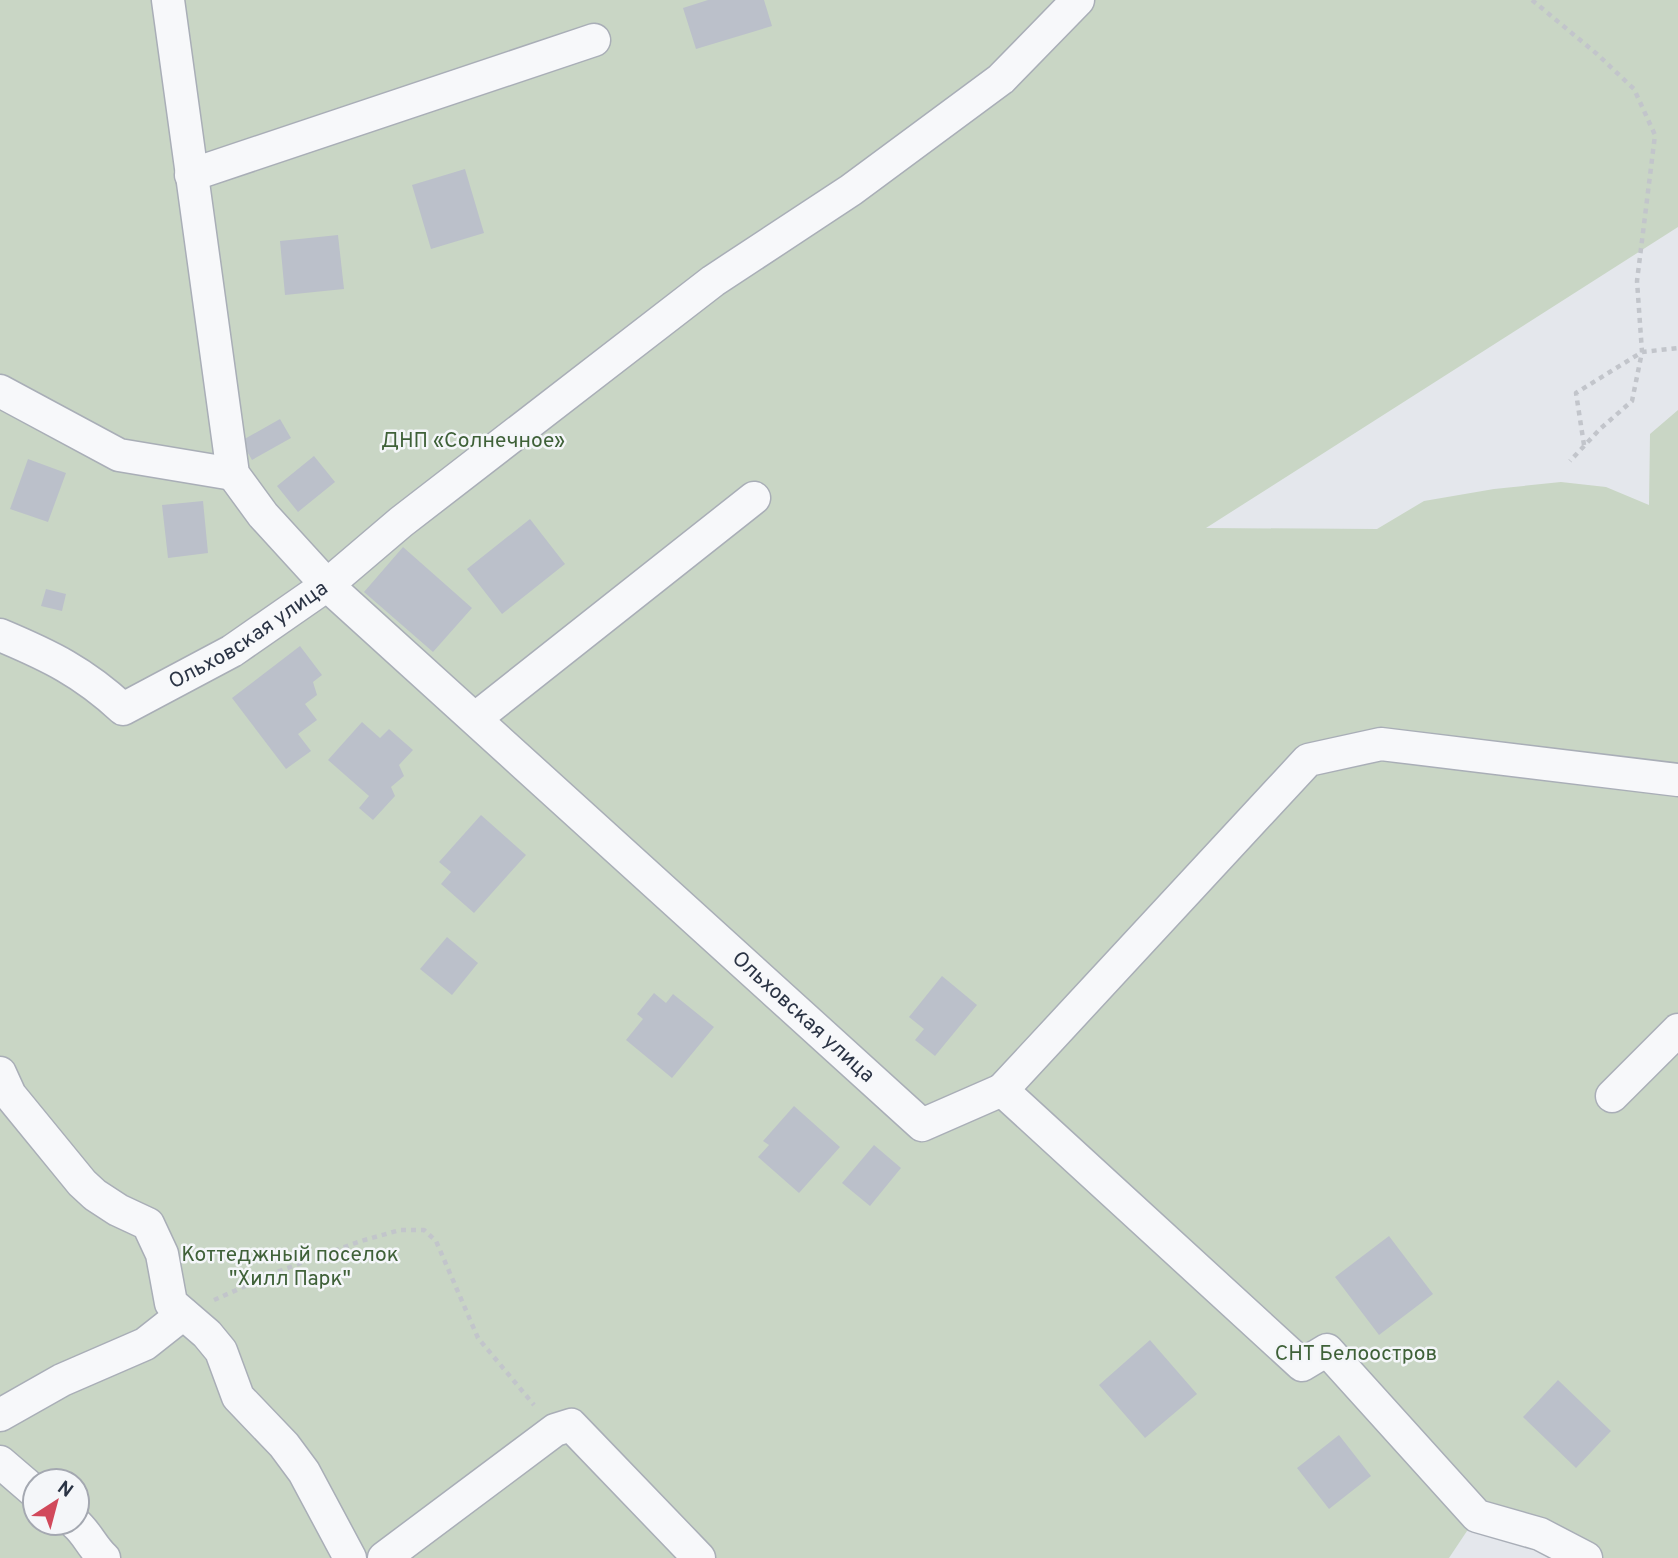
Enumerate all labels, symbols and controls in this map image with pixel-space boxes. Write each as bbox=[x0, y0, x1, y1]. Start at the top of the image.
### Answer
park label: ДНП «Солнечное» bbox=[381, 428, 565, 455]
street label: Ольховская улица bbox=[164, 575, 333, 696]
street label: Ольховская улица bbox=[726, 945, 880, 1089]
park label: Коттеджный поселок "Хилл Парк" bbox=[181, 1242, 399, 1293]
park label: СНТ Белоостров bbox=[1275, 1341, 1437, 1368]
north arrow bbox=[21, 1467, 91, 1537]
text: N bbox=[52, 1476, 77, 1504]

